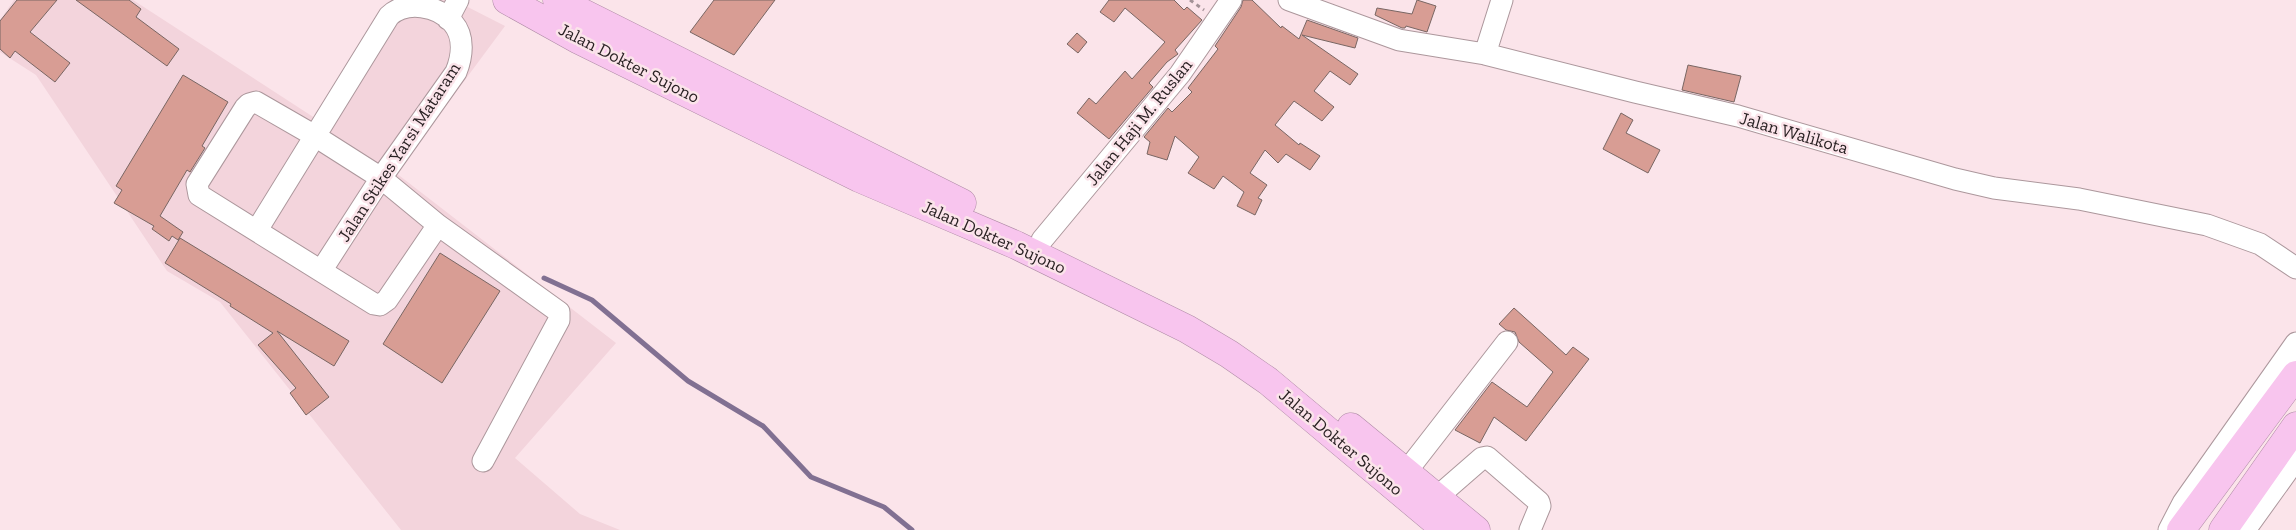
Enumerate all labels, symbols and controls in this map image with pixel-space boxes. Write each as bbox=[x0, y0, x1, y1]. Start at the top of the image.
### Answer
street label: Jalan Dokter Sujono bbox=[555, 18, 703, 108]
street label: Jalan Haji M. Ruslan bbox=[1081, 54, 1197, 190]
street label: Jalan Stikes Yarsi Mataram bbox=[333, 58, 465, 246]
street label: Jalan Walikota bbox=[1737, 107, 1851, 159]
street label: Jalan Dokter Sujono bbox=[919, 195, 1069, 279]
street label: Jalan Dokter Sujono bbox=[1275, 384, 1407, 500]

